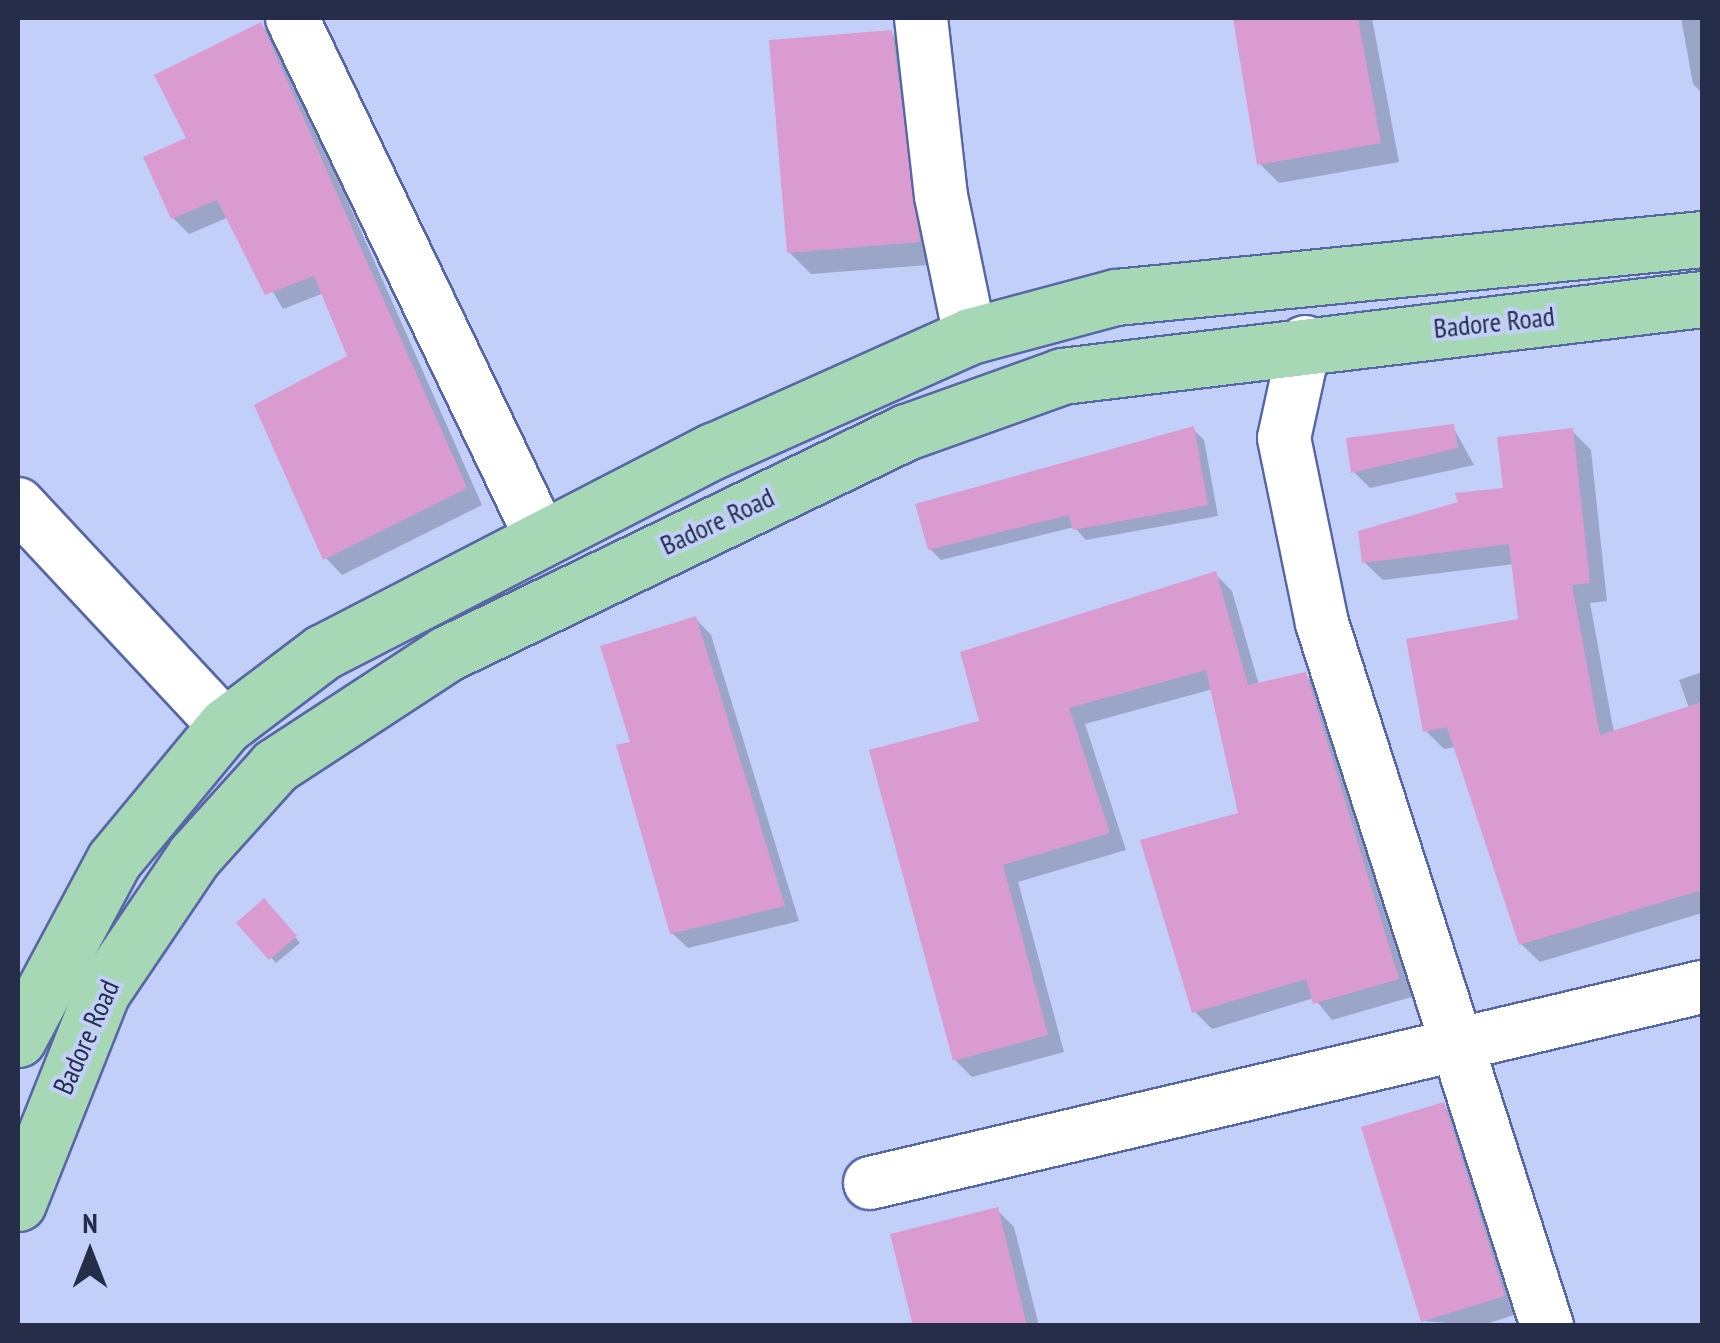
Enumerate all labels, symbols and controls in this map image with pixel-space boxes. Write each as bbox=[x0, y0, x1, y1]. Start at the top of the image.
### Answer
street label: Badore Road bbox=[1432, 299, 1556, 345]
street label: Badore Road bbox=[655, 480, 779, 562]
street label: Badore Road bbox=[46, 975, 126, 1099]
north arrow bbox=[40, 1203, 140, 1303]
text: N bbox=[82, 1204, 98, 1241]

